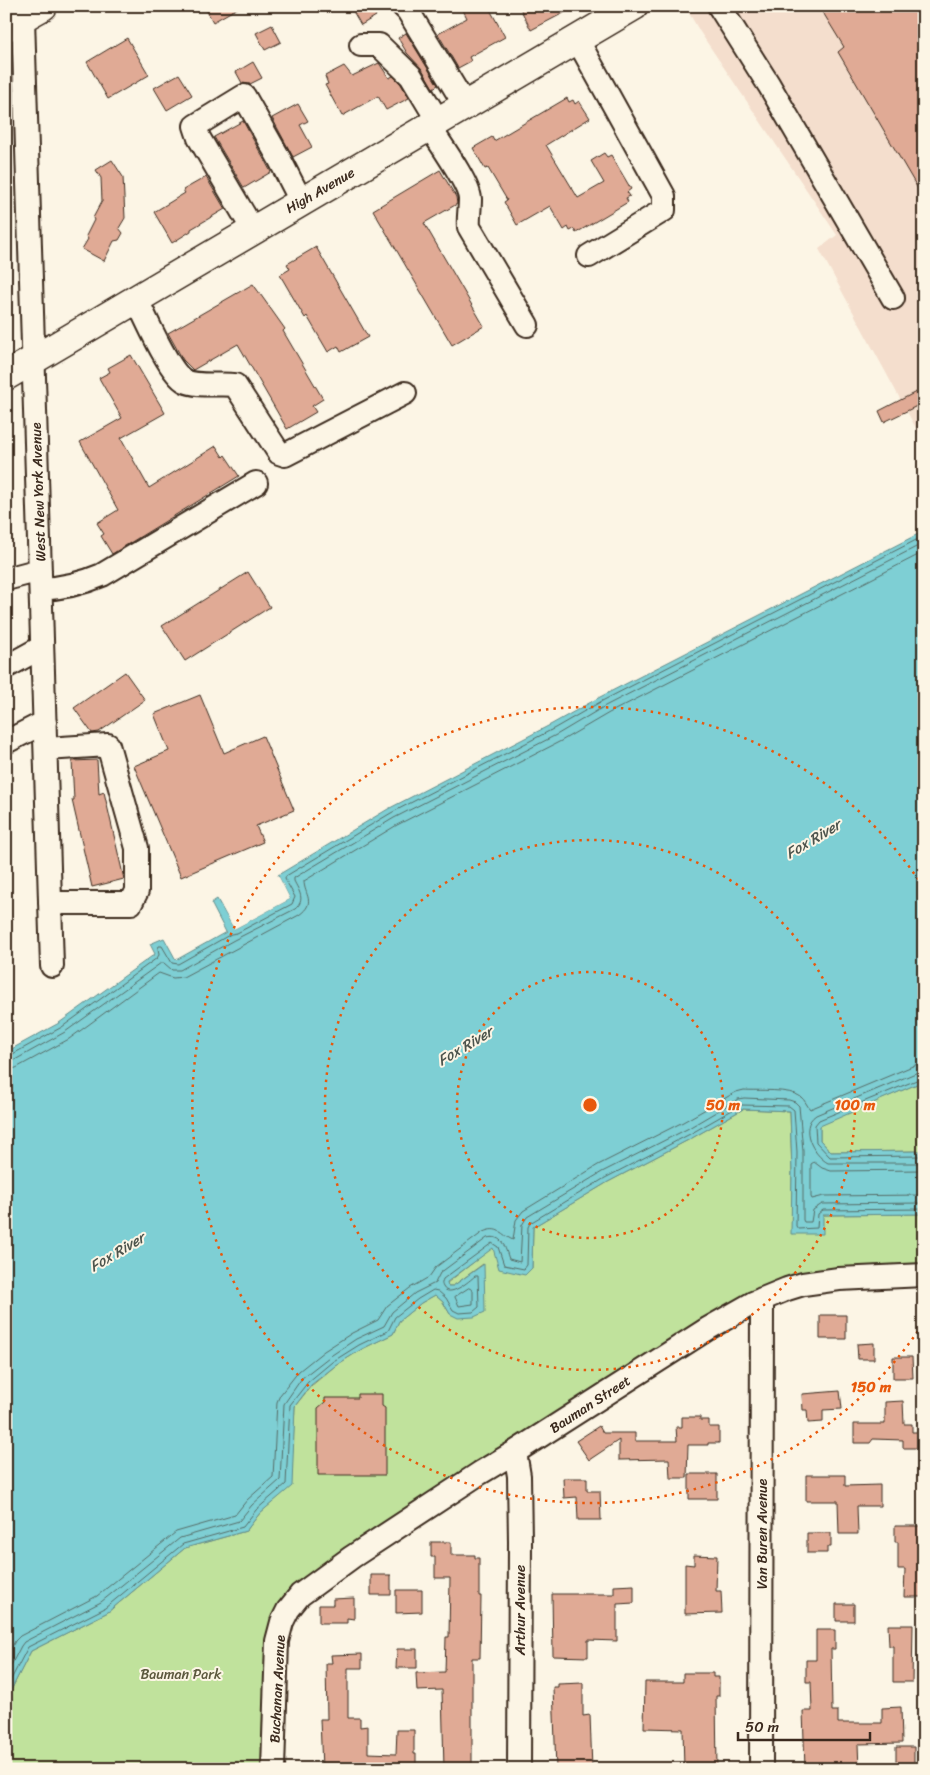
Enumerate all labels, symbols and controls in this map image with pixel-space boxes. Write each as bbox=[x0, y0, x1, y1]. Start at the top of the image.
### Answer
street label: High Avenue bbox=[281, 160, 360, 221]
street label: West New York Avenue bbox=[24, 422, 53, 562]
water label: Fox River bbox=[780, 811, 848, 866]
water label: Fox River bbox=[432, 1018, 500, 1073]
text: 50 m bbox=[706, 1092, 741, 1118]
text: 100 m bbox=[835, 1092, 876, 1118]
centre of rings bbox=[581, 1096, 599, 1114]
water label: Fox River bbox=[84, 1224, 152, 1279]
street label: Bauman Street bbox=[544, 1369, 636, 1440]
text: 150 m bbox=[851, 1374, 892, 1400]
street label: Van Buren Avenue bbox=[750, 1479, 775, 1589]
street label: Arthur Avenue bbox=[508, 1565, 533, 1656]
street label: Buchanan Avenue bbox=[262, 1634, 293, 1744]
park label: Bauman Park bbox=[140, 1662, 222, 1687]
scale bar bbox=[738, 1710, 870, 1742]
text: 50 m bbox=[745, 1714, 780, 1740]

